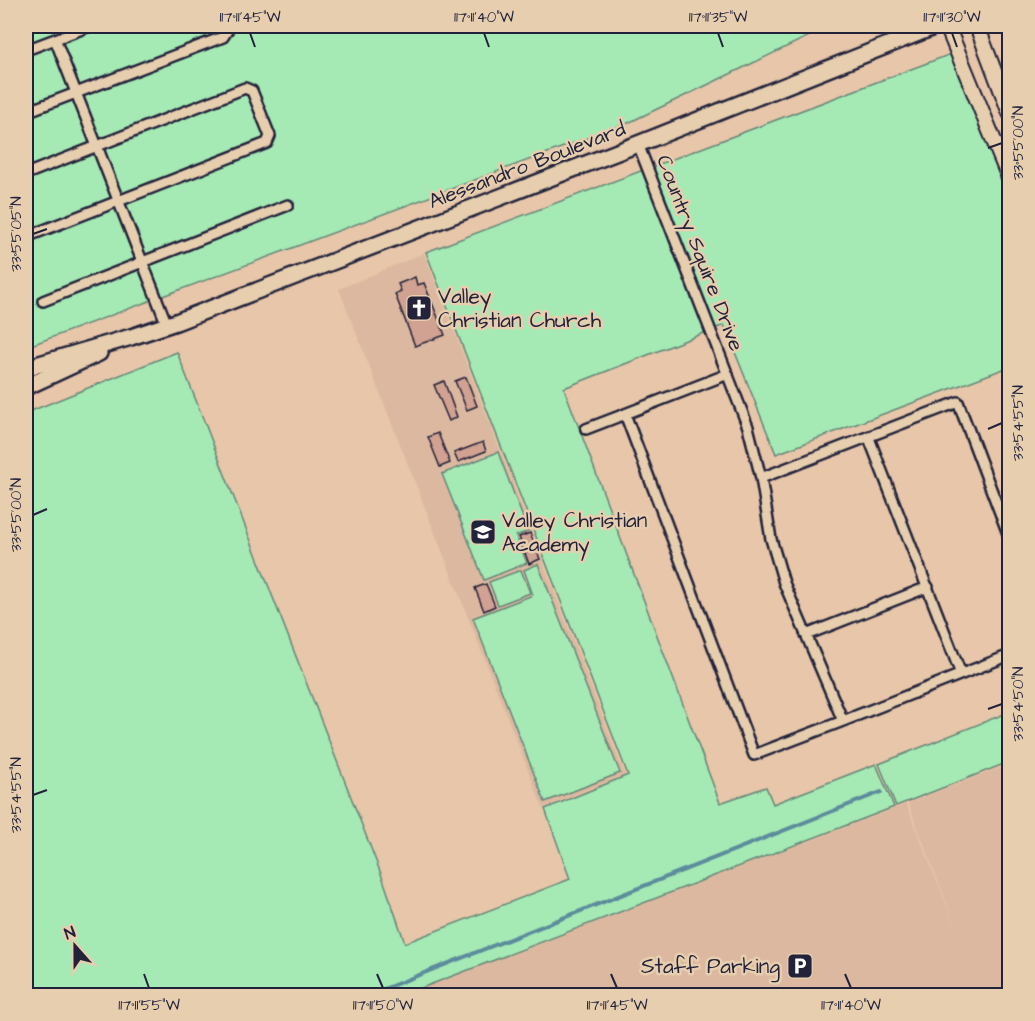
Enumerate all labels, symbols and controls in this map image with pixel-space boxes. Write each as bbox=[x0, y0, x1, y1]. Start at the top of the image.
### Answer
text: 117°11'45"W bbox=[219, 7, 281, 28]
text: 117°11'40"W bbox=[454, 7, 514, 28]
text: 117°11'35"W bbox=[689, 7, 747, 28]
text: 117°11'30"W bbox=[923, 7, 981, 28]
text: 33°55'00"N bbox=[1008, 106, 1029, 180]
street label: Alessandro Boulevard bbox=[424, 114, 630, 216]
street label: Country Squire Drive bbox=[647, 151, 751, 356]
text: 33°55'05"N bbox=[6, 196, 27, 272]
place label: Valley Christian Church bbox=[438, 282, 602, 335]
church icon: Valley Christian Church bbox=[404, 293, 434, 323]
text: 33°54'55"N bbox=[1008, 385, 1029, 461]
text: 33°55'00"N bbox=[6, 478, 27, 552]
place label: Valley Christian Academy bbox=[502, 506, 647, 561]
school or university icon: Valley Christian Academy bbox=[468, 517, 498, 547]
text: 33°54'50"N bbox=[1008, 667, 1029, 741]
text: 33°54'55"N bbox=[6, 757, 27, 833]
north arrow bbox=[45, 916, 105, 976]
text: N bbox=[61, 921, 79, 945]
parking icon: Staff Parking bbox=[785, 951, 815, 981]
place label: Staff Parking bbox=[641, 952, 780, 983]
text: 117°11'55"W bbox=[118, 995, 180, 1016]
text: 117°11'50"W bbox=[353, 995, 413, 1016]
text: 117°11'45"W bbox=[586, 995, 648, 1016]
text: 117°11'40"W bbox=[821, 995, 881, 1016]

